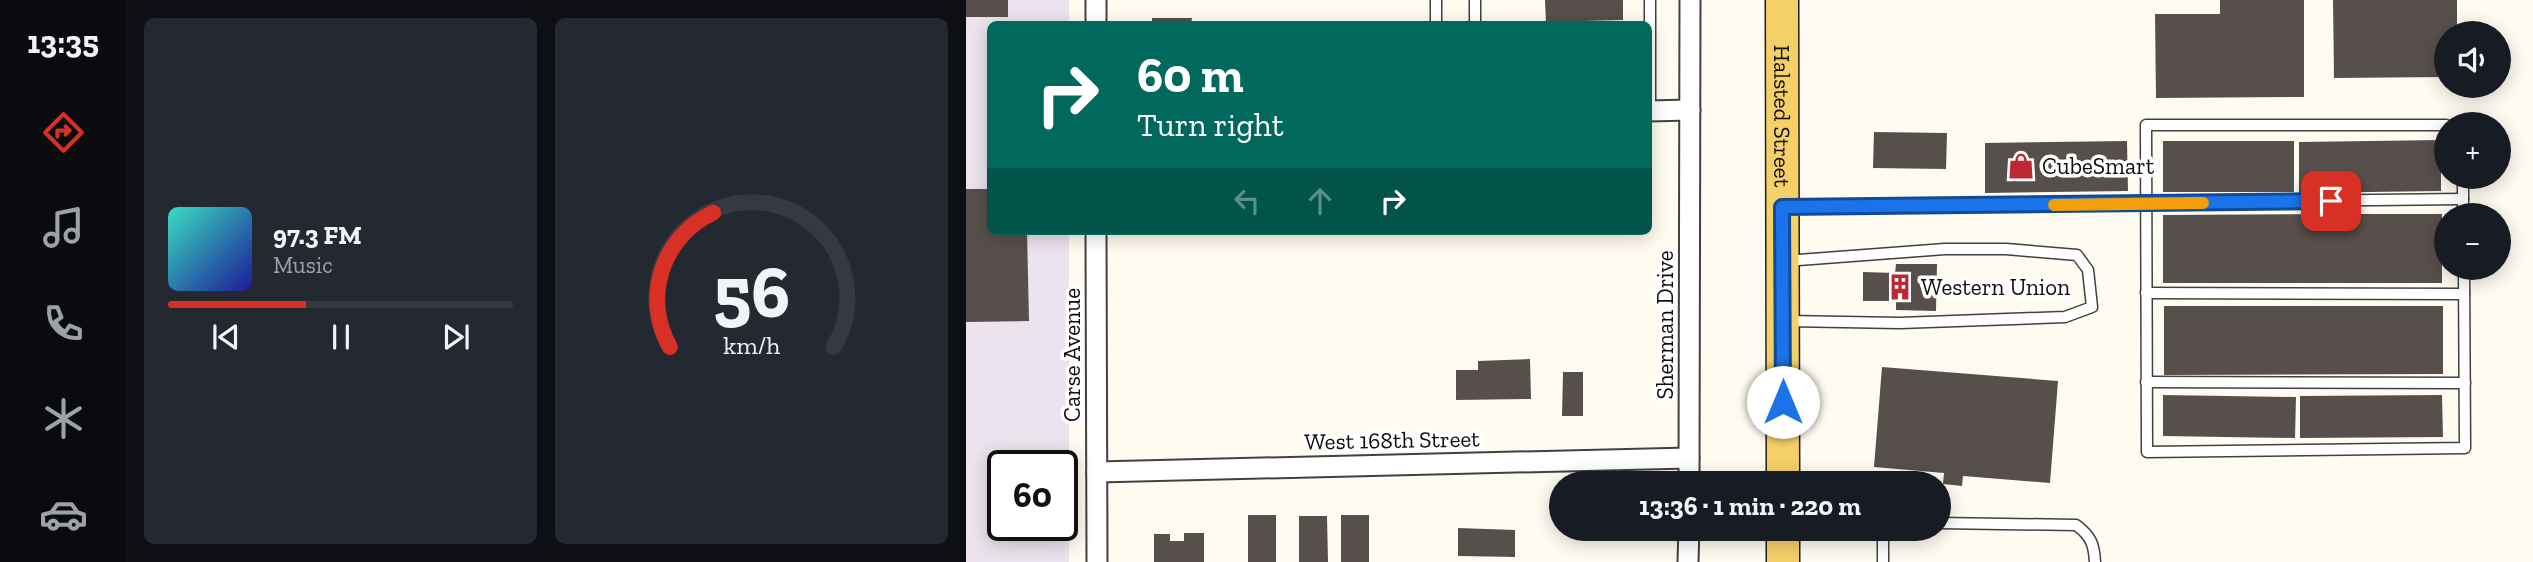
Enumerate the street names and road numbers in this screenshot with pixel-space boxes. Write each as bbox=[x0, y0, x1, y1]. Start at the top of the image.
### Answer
street label: Halsted Street bbox=[1768, 45, 1796, 188]
street label: Sherman Drive bbox=[1651, 250, 1679, 400]
street label: Carse Avenue bbox=[1058, 288, 1086, 422]
street label: West 168th Street bbox=[1304, 424, 1480, 456]

